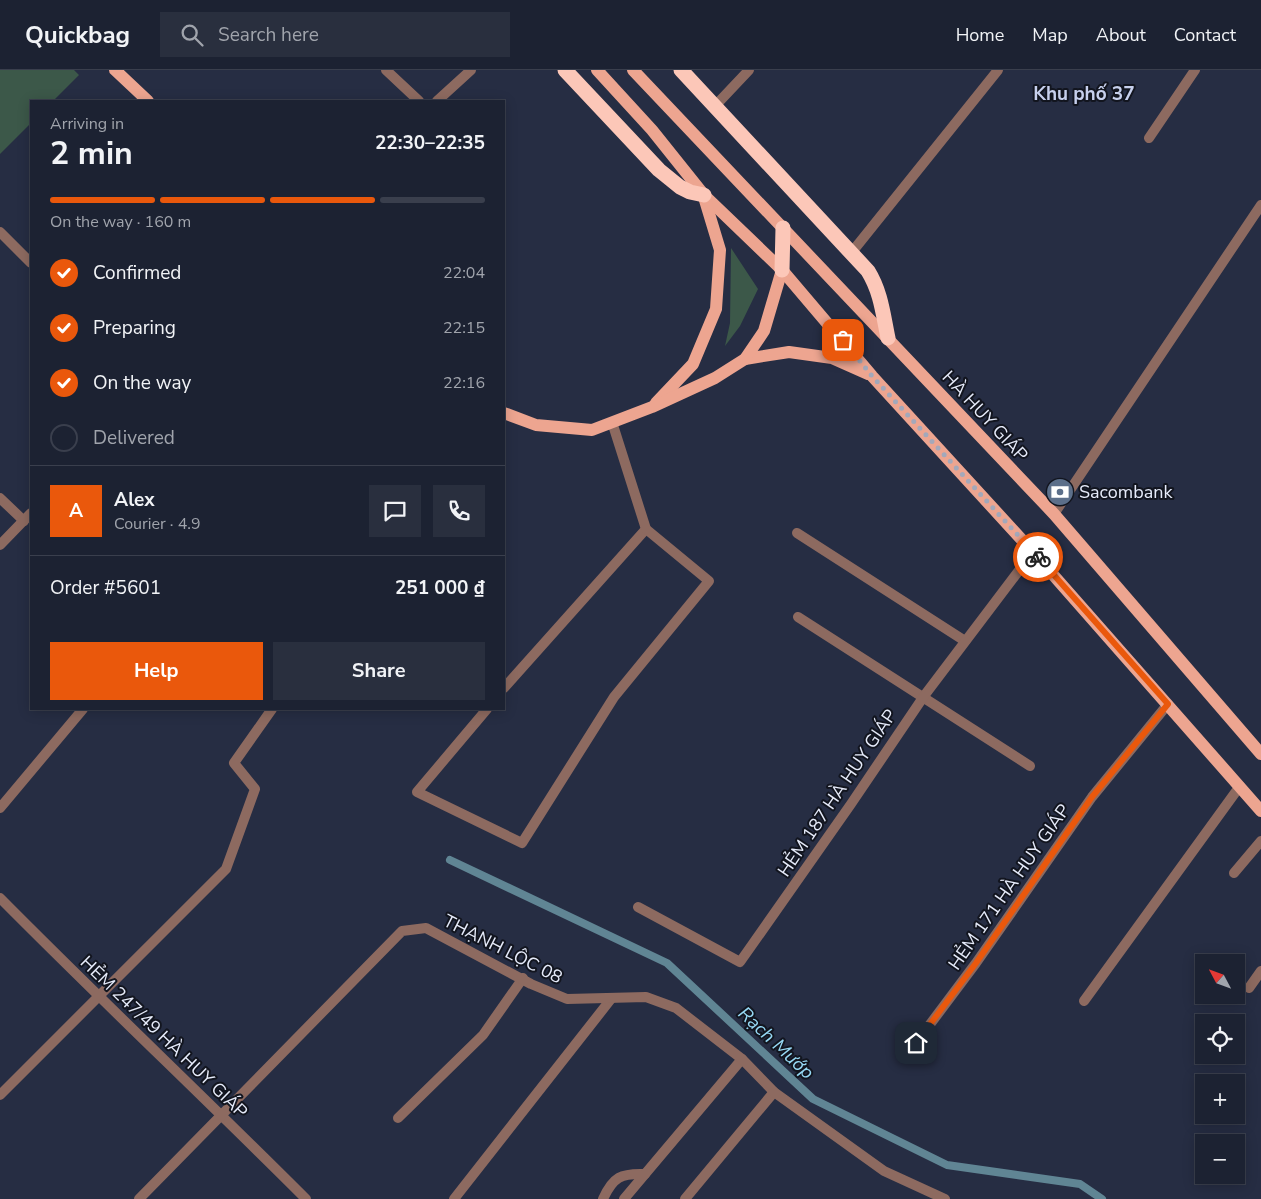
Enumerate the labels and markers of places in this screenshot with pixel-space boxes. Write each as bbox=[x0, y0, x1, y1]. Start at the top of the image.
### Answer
pin bbox=[822, 319, 864, 361]
bank icon: Sacombank bbox=[1045, 477, 1075, 507]
place label: Sacombank bbox=[1079, 480, 1173, 504]
pin bbox=[895, 1022, 937, 1064]

